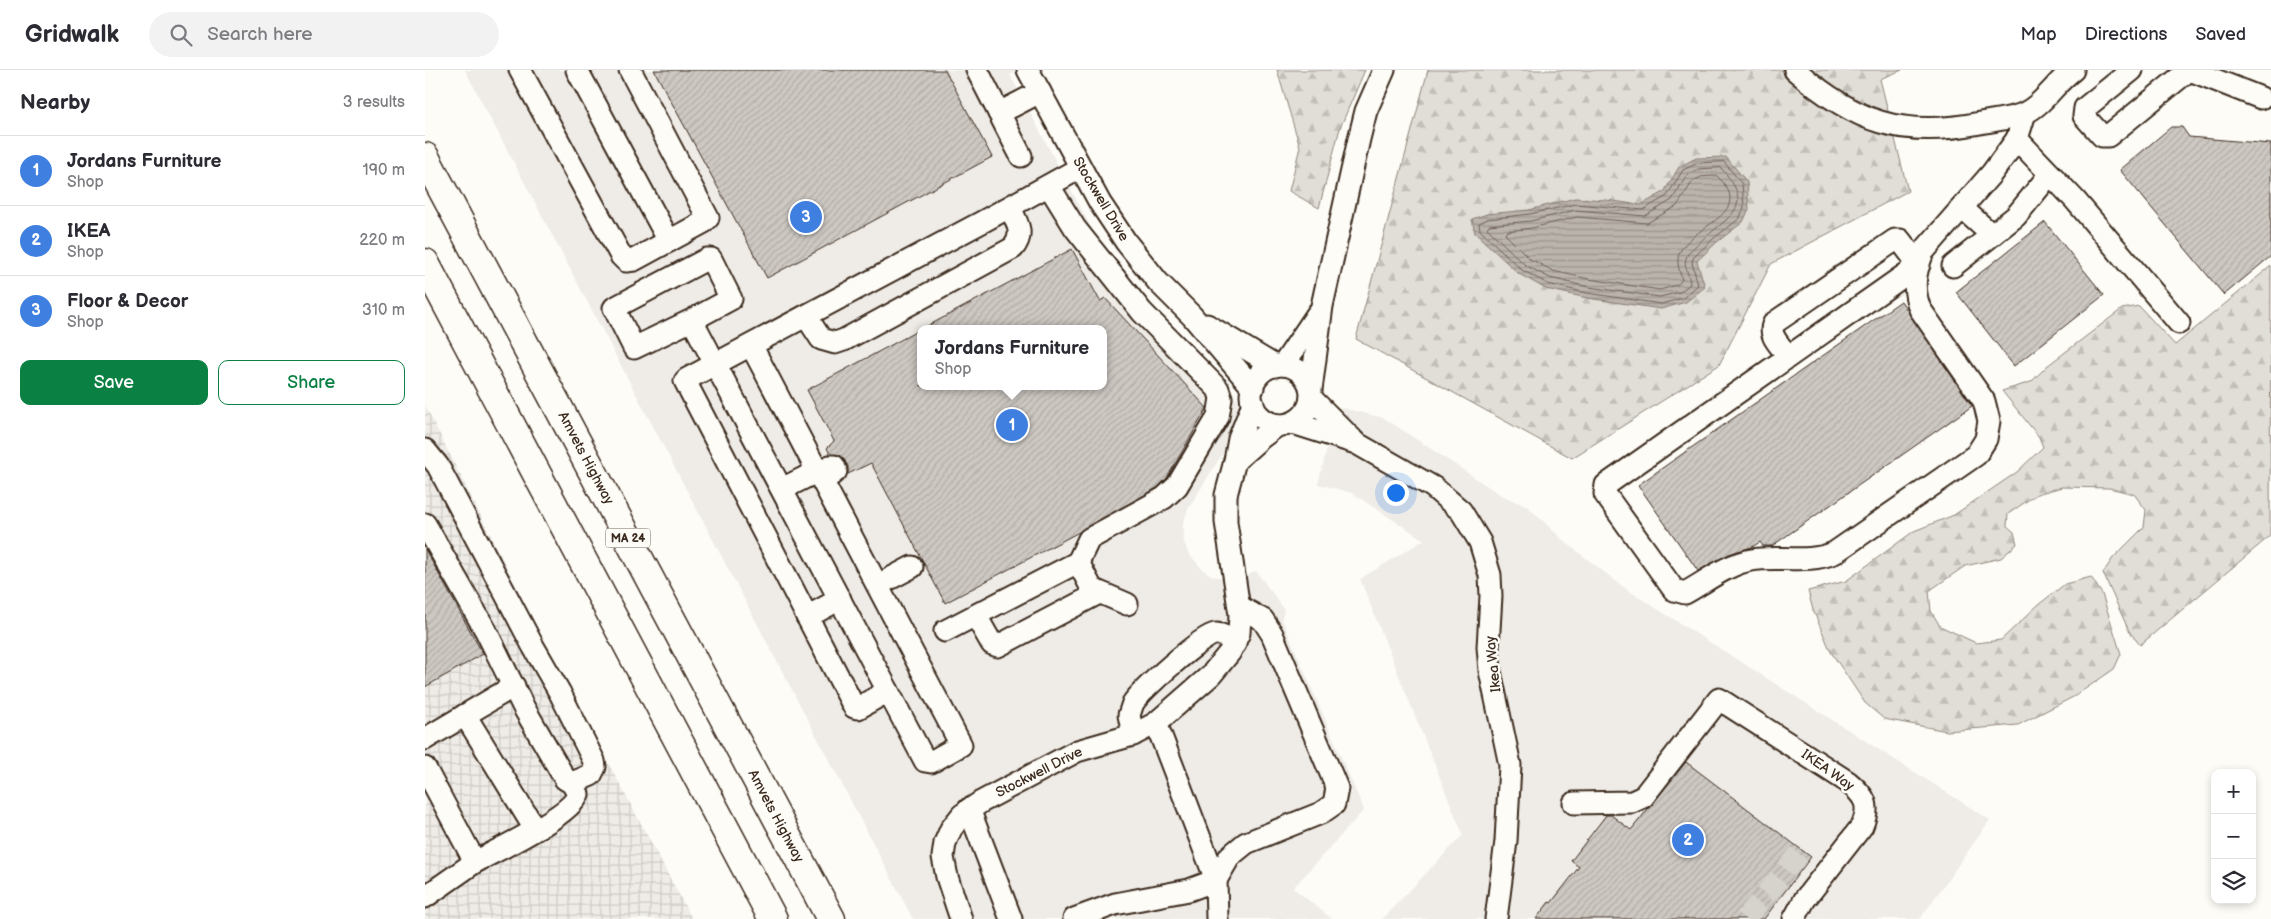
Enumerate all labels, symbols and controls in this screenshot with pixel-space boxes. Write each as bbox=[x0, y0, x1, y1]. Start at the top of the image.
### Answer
search box bbox=[149, 12, 499, 57]
text: Gridwalk bbox=[25, 20, 119, 49]
icon: search bbox=[167, 21, 195, 49]
text: Search here bbox=[207, 23, 312, 46]
text: Map bbox=[2021, 24, 2057, 45]
text: Directions bbox=[2085, 24, 2167, 45]
text: Saved bbox=[2195, 24, 2246, 45]
text: Nearby bbox=[20, 90, 90, 115]
text: 3 results bbox=[343, 93, 405, 112]
text: Jordans Furniture bbox=[67, 150, 222, 173]
street label: Stockwell Drive bbox=[1069, 154, 1133, 244]
text: 1 bbox=[33, 161, 39, 180]
text: 190 m bbox=[363, 161, 405, 180]
text: Shop bbox=[67, 173, 104, 192]
pin: 3 bbox=[790, 198, 822, 236]
text: IKEA bbox=[67, 220, 110, 243]
text: 2 bbox=[31, 231, 41, 250]
text: 220 m bbox=[359, 231, 405, 250]
text: Shop bbox=[67, 243, 104, 262]
text: Floor & Decor bbox=[67, 290, 188, 313]
text: 3 bbox=[31, 301, 41, 320]
text: 310 m bbox=[362, 301, 405, 320]
text: Shop bbox=[67, 313, 104, 332]
popup bbox=[917, 325, 1107, 390]
text: Jordans Furniture bbox=[935, 337, 1089, 360]
button: Save bbox=[20, 360, 208, 405]
button: Share bbox=[218, 360, 405, 405]
text: Shop bbox=[935, 360, 972, 379]
pin: 1 bbox=[996, 406, 1028, 444]
street label: Amvets Highway bbox=[554, 409, 618, 508]
your location bbox=[1383, 480, 1409, 506]
road number: MA 24 bbox=[605, 528, 651, 548]
street label: Ikea Way bbox=[1482, 634, 1504, 693]
street label: Stockwell Drive bbox=[993, 743, 1085, 801]
street label: IKEA Way bbox=[1798, 746, 1858, 795]
street label: Amvets Highway bbox=[744, 767, 808, 866]
map controls bbox=[2211, 769, 2256, 904]
button: + bbox=[2211, 769, 2256, 814]
button: − bbox=[2211, 814, 2256, 859]
pin: 2 bbox=[1672, 821, 1704, 859]
button: layers bbox=[2211, 859, 2256, 904]

